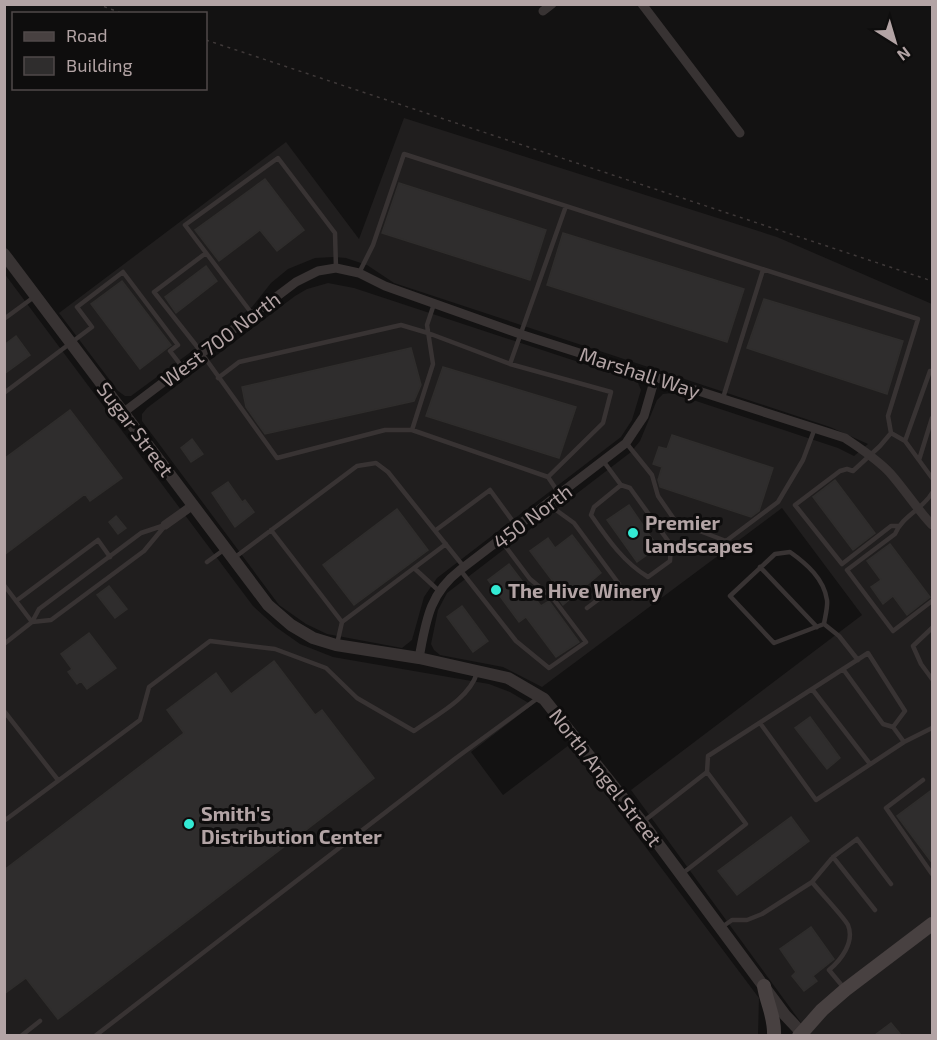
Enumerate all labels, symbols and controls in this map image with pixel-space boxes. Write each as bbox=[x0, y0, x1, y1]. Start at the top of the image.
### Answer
legend bbox=[12, 12, 207, 90]
north arrow bbox=[865, 12, 925, 72]
text: Road bbox=[66, 24, 107, 46]
text: N bbox=[894, 43, 915, 65]
text: Building bbox=[66, 54, 133, 76]
street label: West 700 North bbox=[156, 286, 284, 392]
street label: Marshall Way bbox=[577, 341, 704, 403]
street label: Sugar Street bbox=[93, 377, 180, 481]
street label: 450 North bbox=[488, 479, 576, 553]
place label: Premier landscapes bbox=[645, 510, 753, 557]
marker: Premier landscapes bbox=[626, 526, 640, 540]
place label: The Hive Winery bbox=[508, 578, 662, 603]
marker: The Hive Winery bbox=[489, 583, 503, 597]
street label: North Angel Street bbox=[545, 703, 667, 851]
place label: Smith's Distribution Center bbox=[201, 801, 382, 848]
marker: Smith's Distribution Center bbox=[182, 817, 196, 831]

